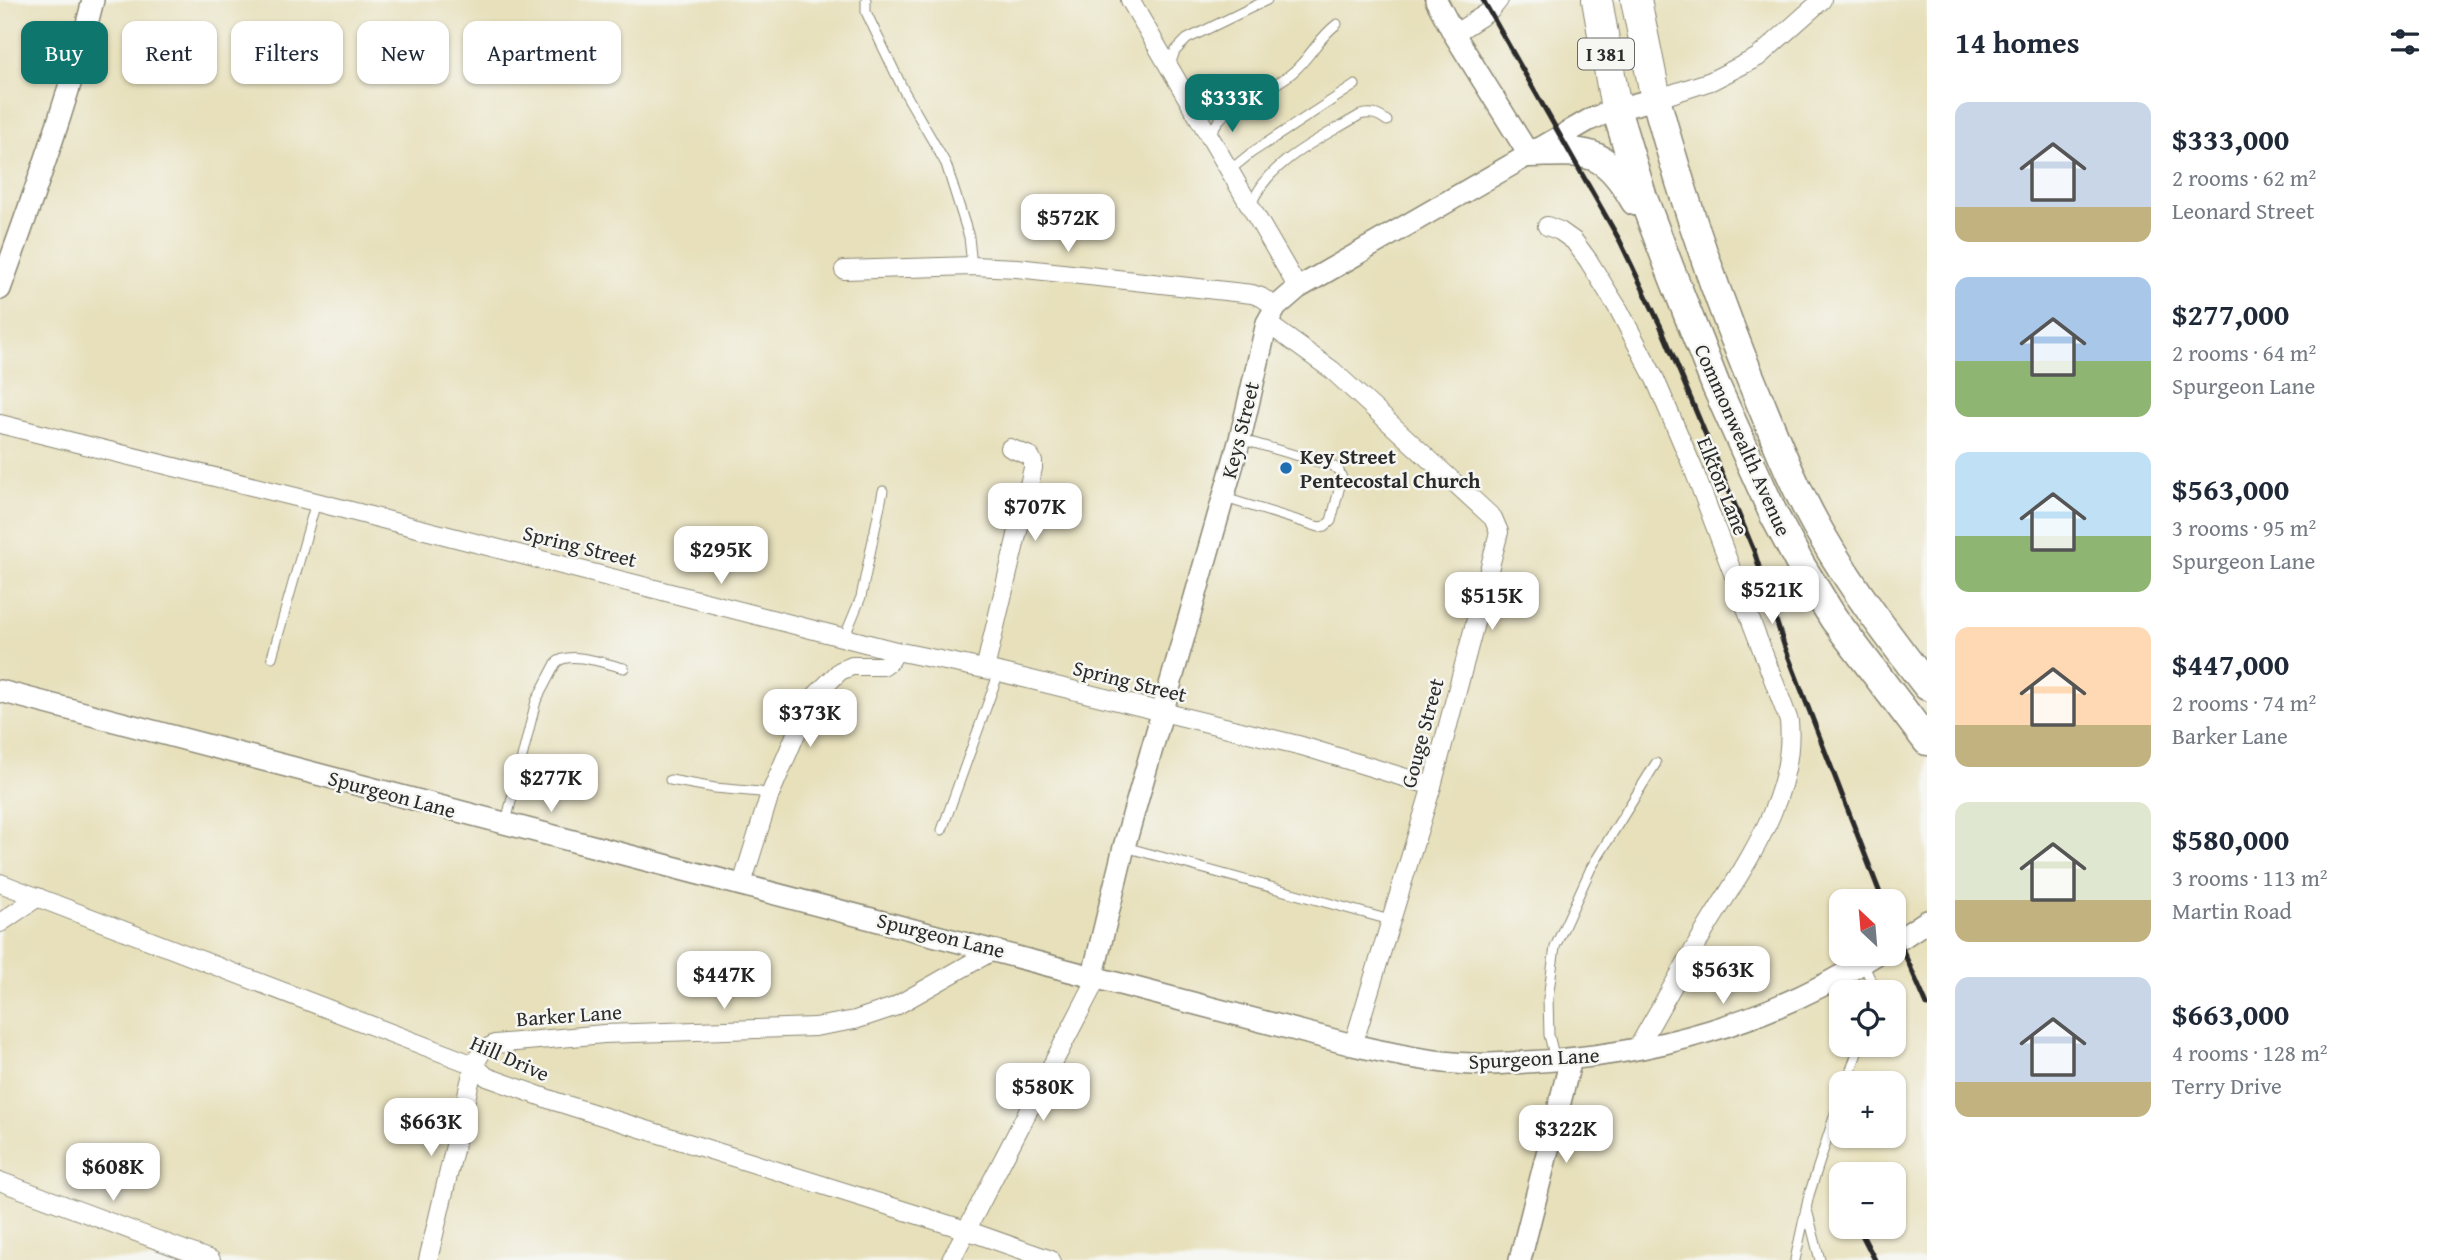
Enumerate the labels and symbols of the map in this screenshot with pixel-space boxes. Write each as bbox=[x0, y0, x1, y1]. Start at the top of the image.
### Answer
road number: I 381 bbox=[1578, 38, 1634, 70]
pin: $333K bbox=[1183, 74, 1281, 134]
pin: $572K bbox=[1019, 194, 1117, 254]
street label: Commonwealth Avenue bbox=[1687, 339, 1799, 541]
street label: Keys Street bbox=[1213, 378, 1267, 482]
street label: Elkton Lane bbox=[1689, 432, 1757, 540]
place label: Key Street Pentecostal Church bbox=[1300, 441, 1481, 496]
marker: Key Street Pentecostal Church bbox=[1278, 460, 1294, 476]
pin: $707K bbox=[986, 484, 1084, 543]
street label: Spring Street bbox=[520, 517, 641, 575]
pin: $295K bbox=[672, 526, 770, 586]
pin: $521K bbox=[1723, 566, 1821, 626]
pin: $515K bbox=[1443, 572, 1541, 632]
street label: Spring Street bbox=[1070, 652, 1191, 710]
street label: Gouge Street bbox=[1392, 674, 1452, 791]
pin: $373K bbox=[761, 690, 859, 749]
pin: $277K bbox=[502, 754, 600, 814]
street label: Spurgeon Lane bbox=[325, 762, 459, 826]
north arrow bbox=[1829, 889, 1906, 966]
street label: Spurgeon Lane bbox=[874, 904, 1008, 966]
pin: $563K bbox=[1674, 946, 1772, 1006]
pin: $447K bbox=[675, 951, 773, 1011]
street label: Barker Lane bbox=[515, 996, 623, 1034]
street label: Hill Drive bbox=[466, 1027, 555, 1089]
street label: Spurgeon Lane bbox=[1468, 1039, 1600, 1077]
pin: $580K bbox=[994, 1064, 1092, 1123]
pin: $663K bbox=[382, 1098, 480, 1158]
pin: $322K bbox=[1517, 1106, 1615, 1165]
pin: $608K bbox=[64, 1144, 162, 1203]

